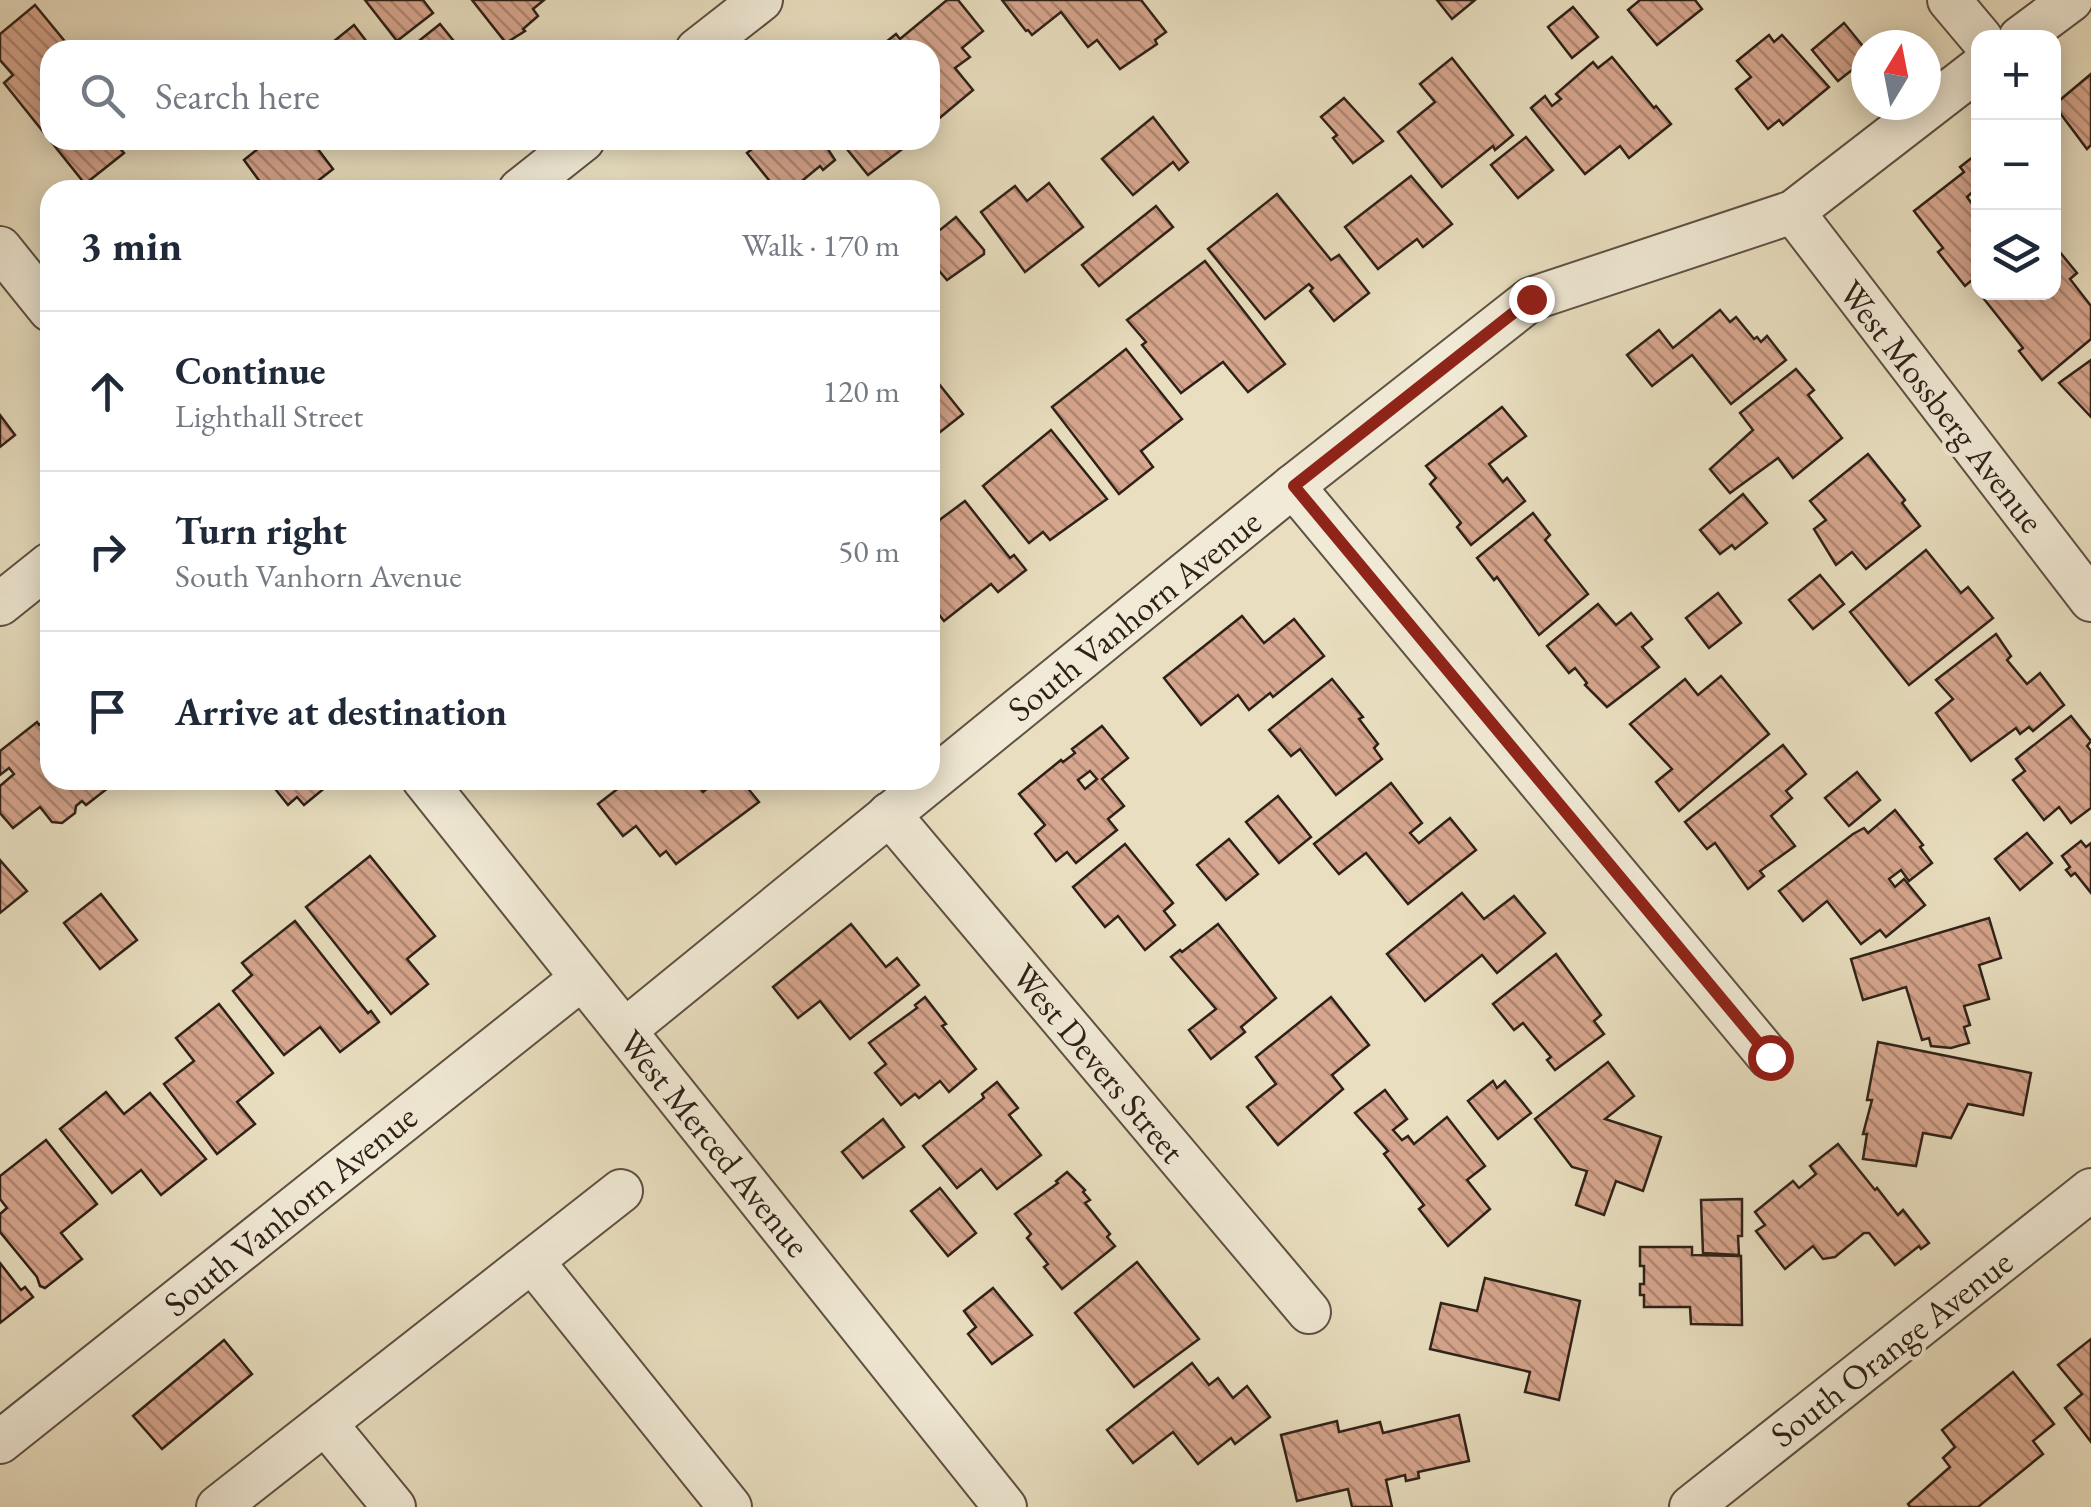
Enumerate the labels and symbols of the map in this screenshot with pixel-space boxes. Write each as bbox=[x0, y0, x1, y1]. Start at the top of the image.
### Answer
north arrow bbox=[1851, 30, 1941, 120]
street label: West Mossberg Avenue bbox=[1829, 271, 2055, 541]
route end bbox=[1509, 277, 1555, 323]
street label: South Vanhorn Avenue bbox=[998, 499, 1270, 731]
street label: West Devers Street bbox=[1003, 954, 1195, 1172]
street label: West Merced Avenue bbox=[610, 1020, 820, 1266]
route start bbox=[1748, 1035, 1794, 1081]
street label: South Vanhorn Avenue bbox=[154, 1094, 426, 1326]
street label: South Orange Avenue bbox=[1761, 1239, 2021, 1457]

